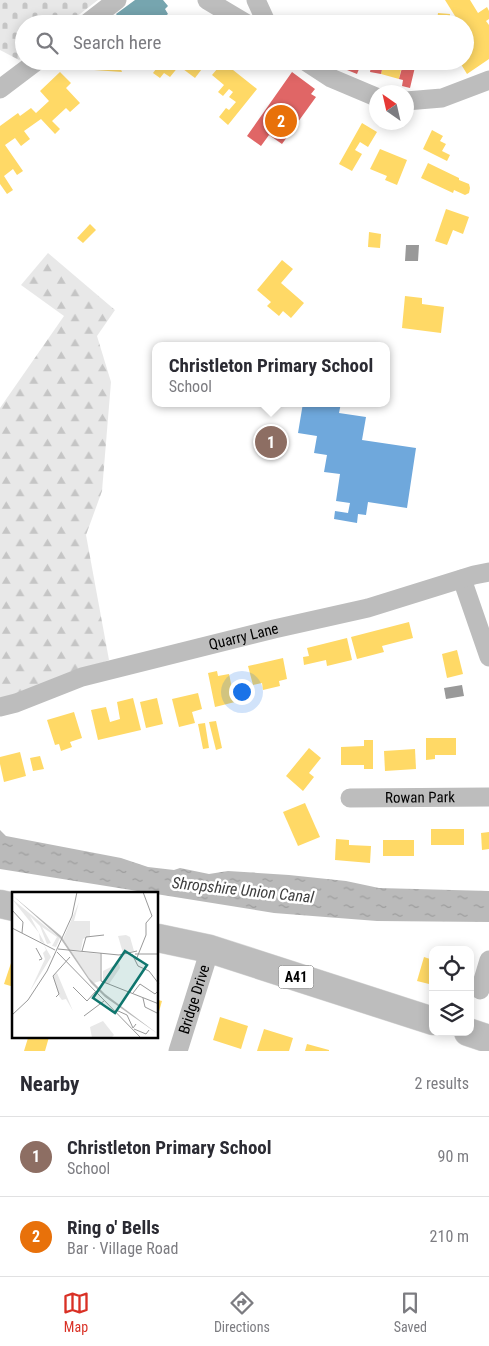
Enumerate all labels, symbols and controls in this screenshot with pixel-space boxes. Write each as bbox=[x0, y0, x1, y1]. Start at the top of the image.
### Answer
search box bbox=[15, 15, 474, 70]
icon: search bbox=[33, 29, 61, 57]
text: Search here bbox=[73, 31, 161, 54]
north arrow bbox=[369, 85, 414, 130]
pin: 2 bbox=[265, 102, 297, 140]
popup bbox=[152, 342, 390, 407]
text: Christleton Primary School bbox=[169, 354, 373, 377]
text: School bbox=[169, 377, 212, 396]
pin: 1 bbox=[255, 423, 287, 461]
street label: Quarry Lane bbox=[207, 619, 280, 654]
your location bbox=[229, 679, 255, 705]
street label: Rowan Park bbox=[385, 788, 455, 807]
water label: Shropshire Union Canal bbox=[171, 873, 315, 907]
inset map bbox=[12, 892, 159, 1038]
map controls bbox=[429, 946, 474, 1036]
button: locate bbox=[429, 946, 474, 991]
street label: Bridge Drive bbox=[175, 963, 213, 1036]
road number: A41 bbox=[278, 966, 314, 989]
button: layers bbox=[429, 991, 474, 1036]
text: Nearby bbox=[20, 1072, 79, 1096]
text: 2 results bbox=[414, 1074, 469, 1093]
text: Christleton Primary School bbox=[67, 1136, 272, 1159]
text: 1 bbox=[32, 1147, 40, 1166]
text: 90 m bbox=[437, 1147, 469, 1166]
text: School bbox=[67, 1159, 110, 1178]
text: Ring o' Bells bbox=[67, 1216, 160, 1239]
text: 2 bbox=[32, 1227, 40, 1246]
text: 210 m bbox=[430, 1227, 469, 1246]
text: Bar · Village Road bbox=[67, 1239, 178, 1258]
tab: Map bbox=[62, 1289, 90, 1335]
tab: Directions bbox=[214, 1289, 270, 1335]
tab: Saved bbox=[394, 1289, 427, 1335]

